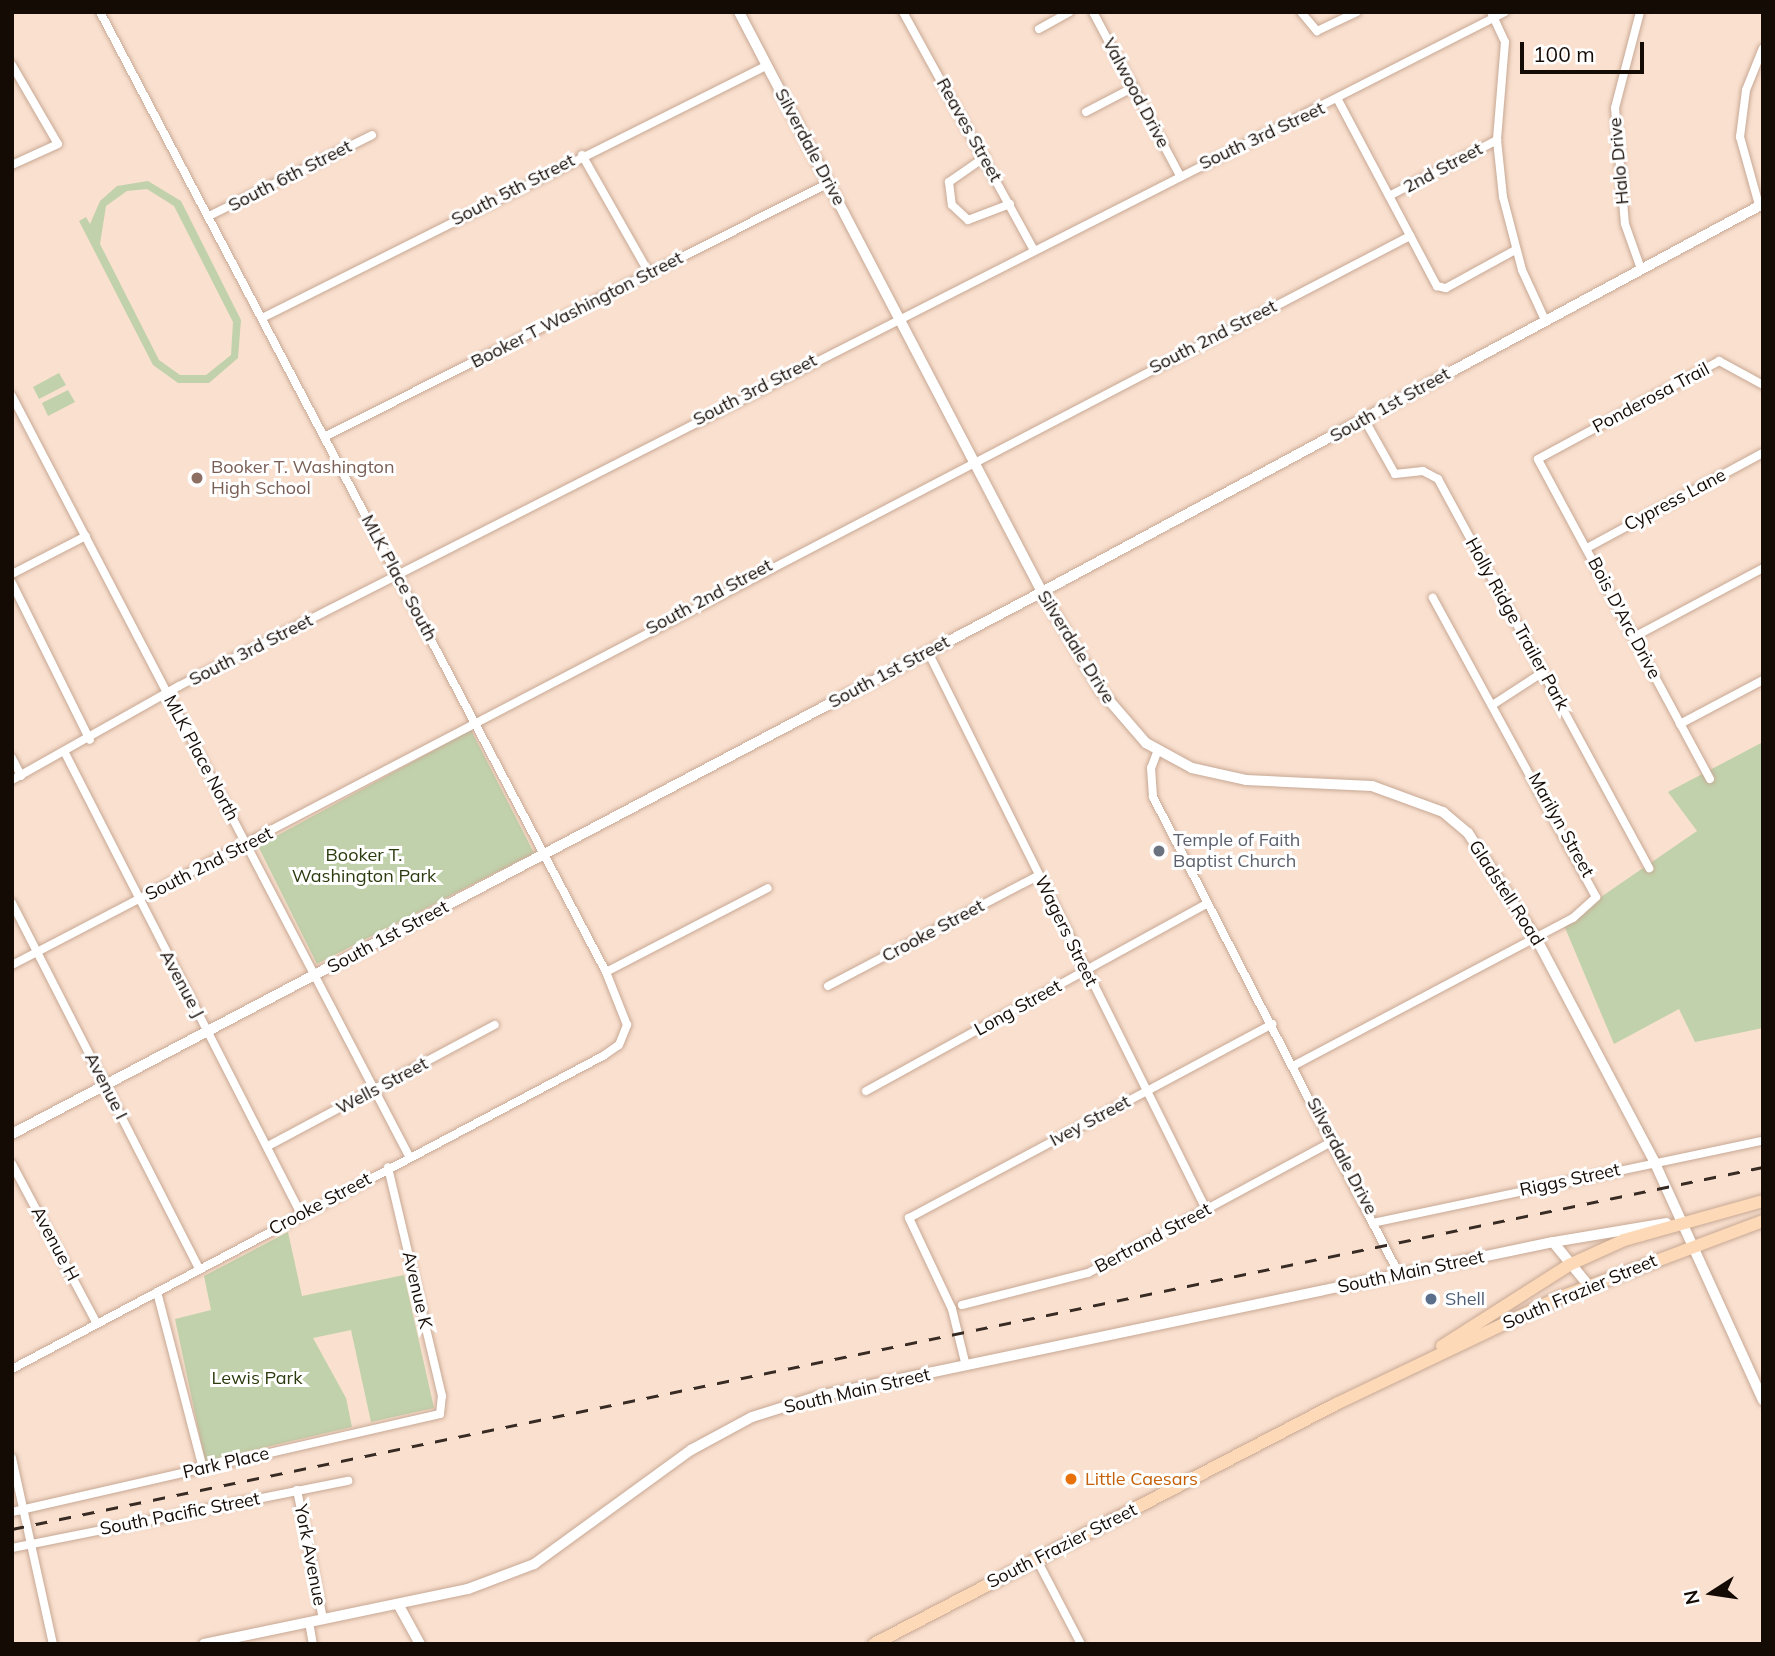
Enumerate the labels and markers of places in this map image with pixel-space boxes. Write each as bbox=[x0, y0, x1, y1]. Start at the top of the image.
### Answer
place label: Booker T. Washington High School bbox=[211, 457, 394, 500]
marker: Booker T. Washington High School bbox=[189, 470, 205, 486]
place label: Temple of Faith Baptist Church bbox=[1173, 830, 1300, 872]
marker: Temple of Faith Baptist Church bbox=[1151, 843, 1167, 859]
place label: Shell bbox=[1445, 1288, 1485, 1310]
marker: Shell bbox=[1423, 1291, 1439, 1307]
place label: Little Caesars bbox=[1085, 1468, 1198, 1490]
marker: Little Caesars bbox=[1063, 1471, 1079, 1487]

